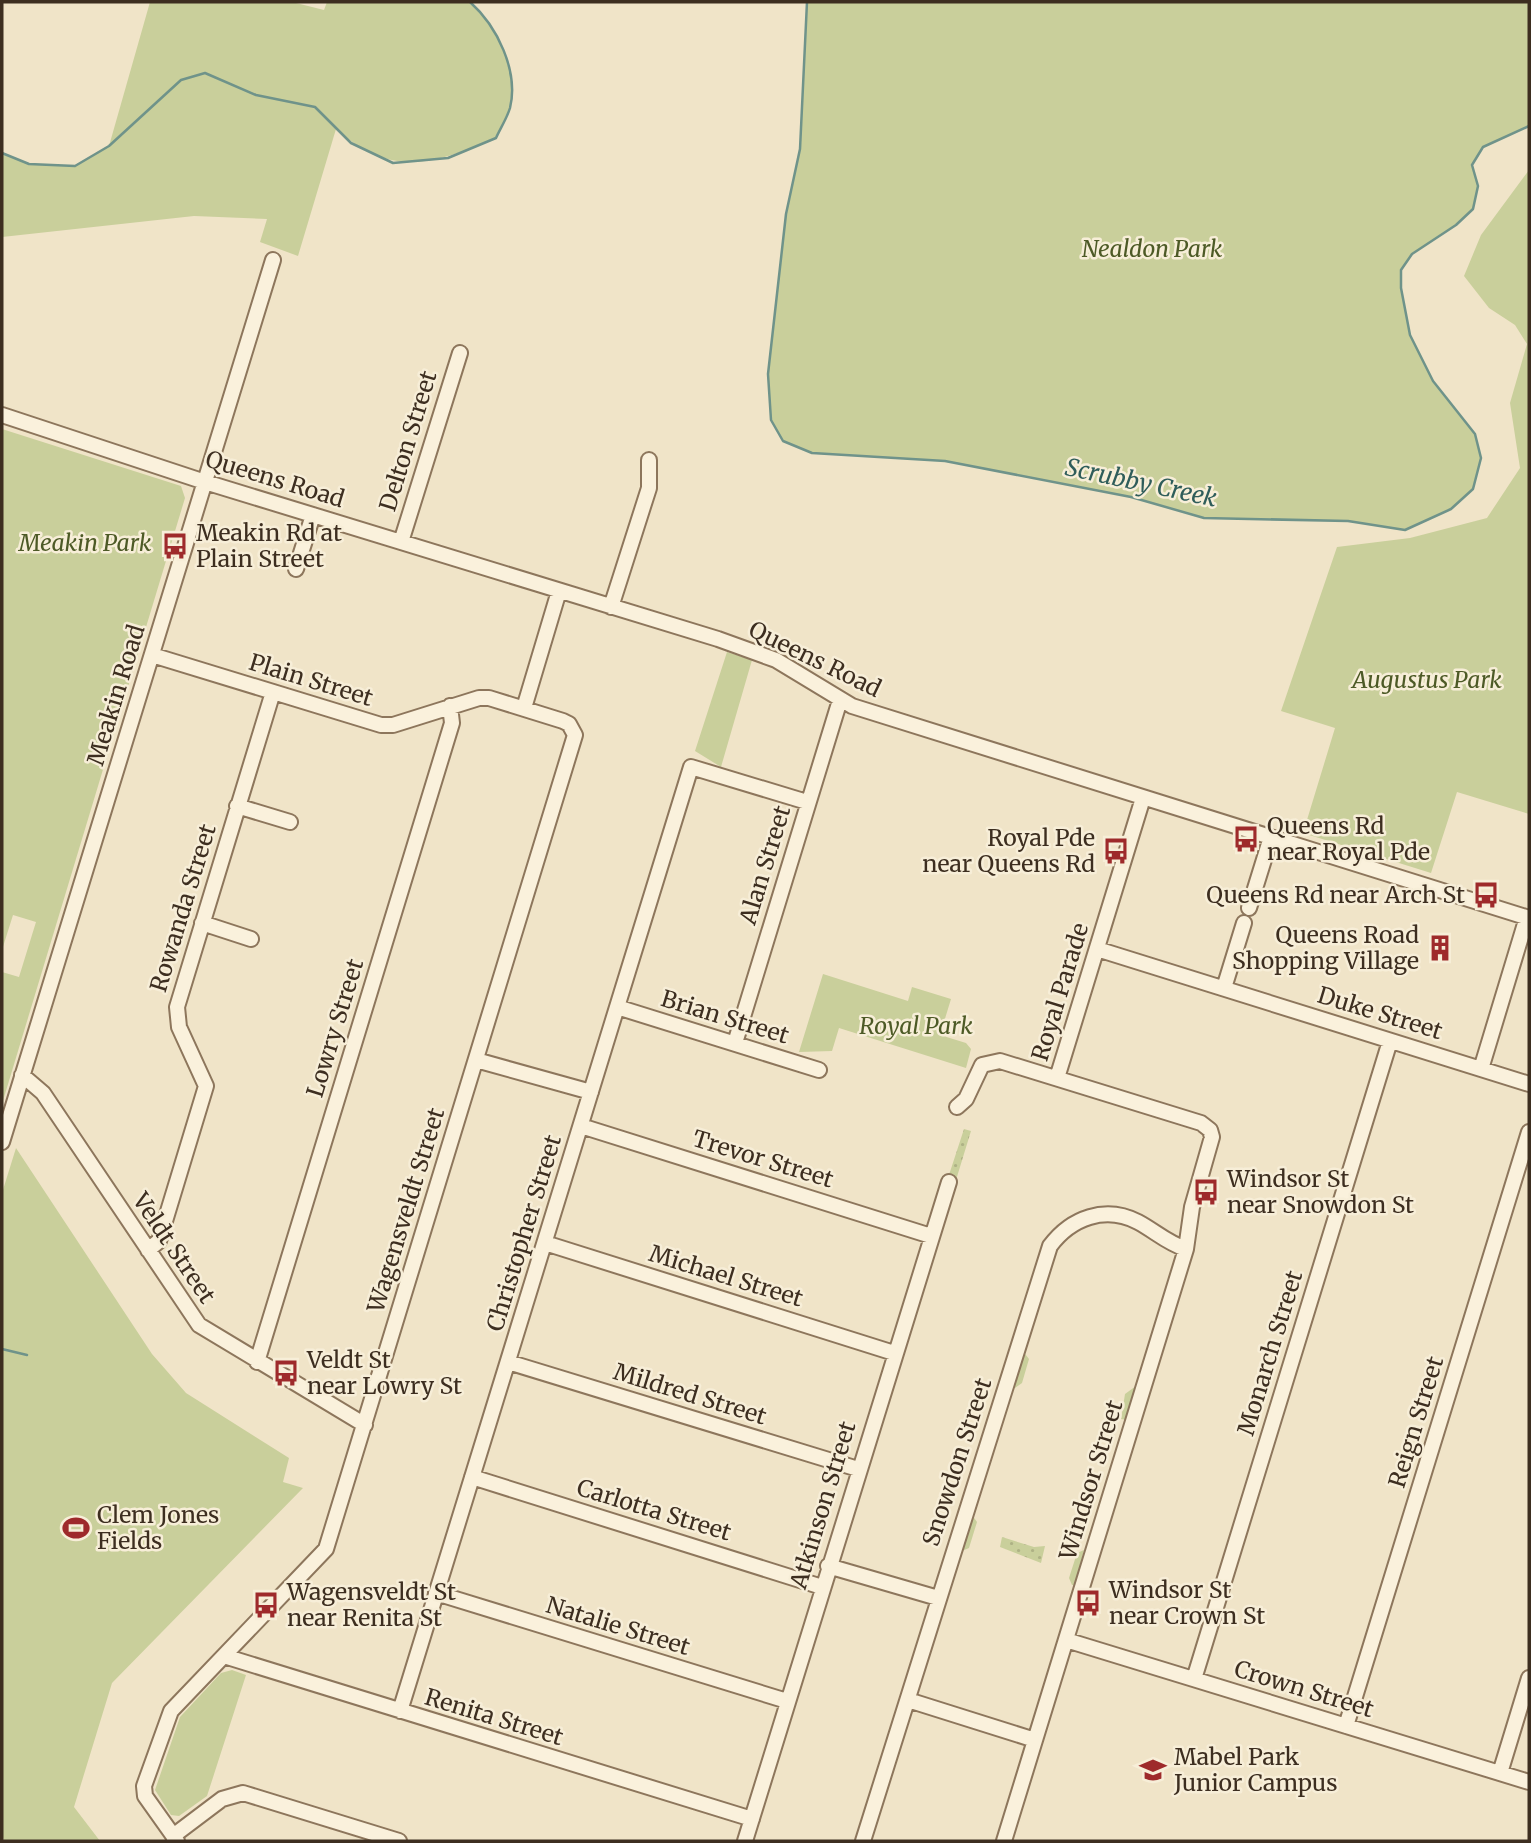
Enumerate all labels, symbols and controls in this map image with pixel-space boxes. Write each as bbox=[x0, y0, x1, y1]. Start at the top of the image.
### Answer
park label: Nealdon Park bbox=[1082, 234, 1223, 263]
street label: Delton Street bbox=[372, 367, 443, 514]
street label: Queens Road bbox=[202, 444, 348, 513]
water label: Scrubby Creek bbox=[1063, 451, 1220, 514]
place label: Meakin Rd at Plain Street bbox=[196, 518, 342, 573]
park label: Meakin Park bbox=[18, 528, 152, 557]
bus stop icon: Meakin Rd at Plain Street bbox=[160, 531, 190, 561]
street label: Queens Road bbox=[744, 614, 886, 703]
street label: Meakin Road bbox=[80, 621, 151, 769]
street label: Plain Street bbox=[246, 647, 377, 712]
park label: Augustus Park bbox=[1350, 665, 1502, 694]
street label: Alan Street bbox=[732, 802, 796, 929]
place label: Queens Rd near Royal Pde bbox=[1267, 811, 1430, 866]
street label: Rowanda Street bbox=[143, 821, 222, 995]
place label: Royal Pde near Queens Rd bbox=[922, 823, 1095, 878]
bus stop icon: Queens Rd near Royal Pde bbox=[1231, 824, 1261, 854]
bus stop icon: Royal Pde near Queens Rd bbox=[1101, 836, 1131, 866]
place label: Queens Rd near Arch St bbox=[1206, 880, 1465, 909]
bus stop icon: Queens Rd near Arch St bbox=[1471, 880, 1501, 910]
street label: Royal Parade bbox=[1025, 919, 1094, 1064]
place label: Queens Road Shopping Village bbox=[1232, 920, 1419, 975]
building icon: Queens Road Shopping Village bbox=[1425, 933, 1455, 963]
street label: Lowry Street bbox=[300, 955, 369, 1100]
street label: Duke Street bbox=[1314, 980, 1446, 1045]
street label: Brian Street bbox=[658, 983, 792, 1050]
park label: Royal Park bbox=[859, 1011, 973, 1040]
street label: Wagensveldt Street bbox=[360, 1104, 450, 1317]
street label: Trevor Street bbox=[689, 1123, 837, 1194]
street label: Christopher Street bbox=[480, 1131, 567, 1335]
place label: Windsor St near Snowdon St bbox=[1226, 1164, 1414, 1219]
bus stop icon: Windsor St near Snowdon St bbox=[1191, 1177, 1221, 1207]
street label: Veldt Street bbox=[126, 1186, 222, 1309]
street label: Michael Street bbox=[646, 1238, 807, 1313]
street label: Monarch Street bbox=[1231, 1267, 1308, 1439]
place label: Veldt St near Lowry St bbox=[306, 1345, 462, 1400]
street label: Reign Street bbox=[1382, 1353, 1449, 1491]
street label: Mildred Street bbox=[610, 1357, 770, 1431]
bus stop icon: Veldt St near Lowry St bbox=[271, 1358, 301, 1388]
street label: Snowdon Street bbox=[916, 1374, 997, 1550]
street label: Windsor Street bbox=[1052, 1396, 1129, 1564]
street label: Atkinson Street bbox=[783, 1418, 862, 1593]
street label: Carlotta Street bbox=[574, 1472, 735, 1547]
place label: Clem Jones Fields bbox=[97, 1500, 219, 1555]
sports icon: Clem Jones Fields bbox=[61, 1513, 91, 1543]
place label: Windsor St near Crown St bbox=[1108, 1575, 1265, 1630]
place label: Wagensveldt St near Renita St bbox=[286, 1577, 456, 1632]
bus stop icon: Windsor St near Crown St bbox=[1073, 1588, 1103, 1618]
bus stop icon: Wagensveldt St near Renita St bbox=[251, 1590, 281, 1620]
street label: Natalie Street bbox=[543, 1590, 694, 1661]
street label: Crown Street bbox=[1231, 1654, 1377, 1723]
street label: Renita Street bbox=[422, 1682, 567, 1751]
place label: Mabel Park Junior Campus bbox=[1173, 1742, 1337, 1797]
school or university icon: Mabel Park Junior Campus bbox=[1138, 1755, 1168, 1785]

